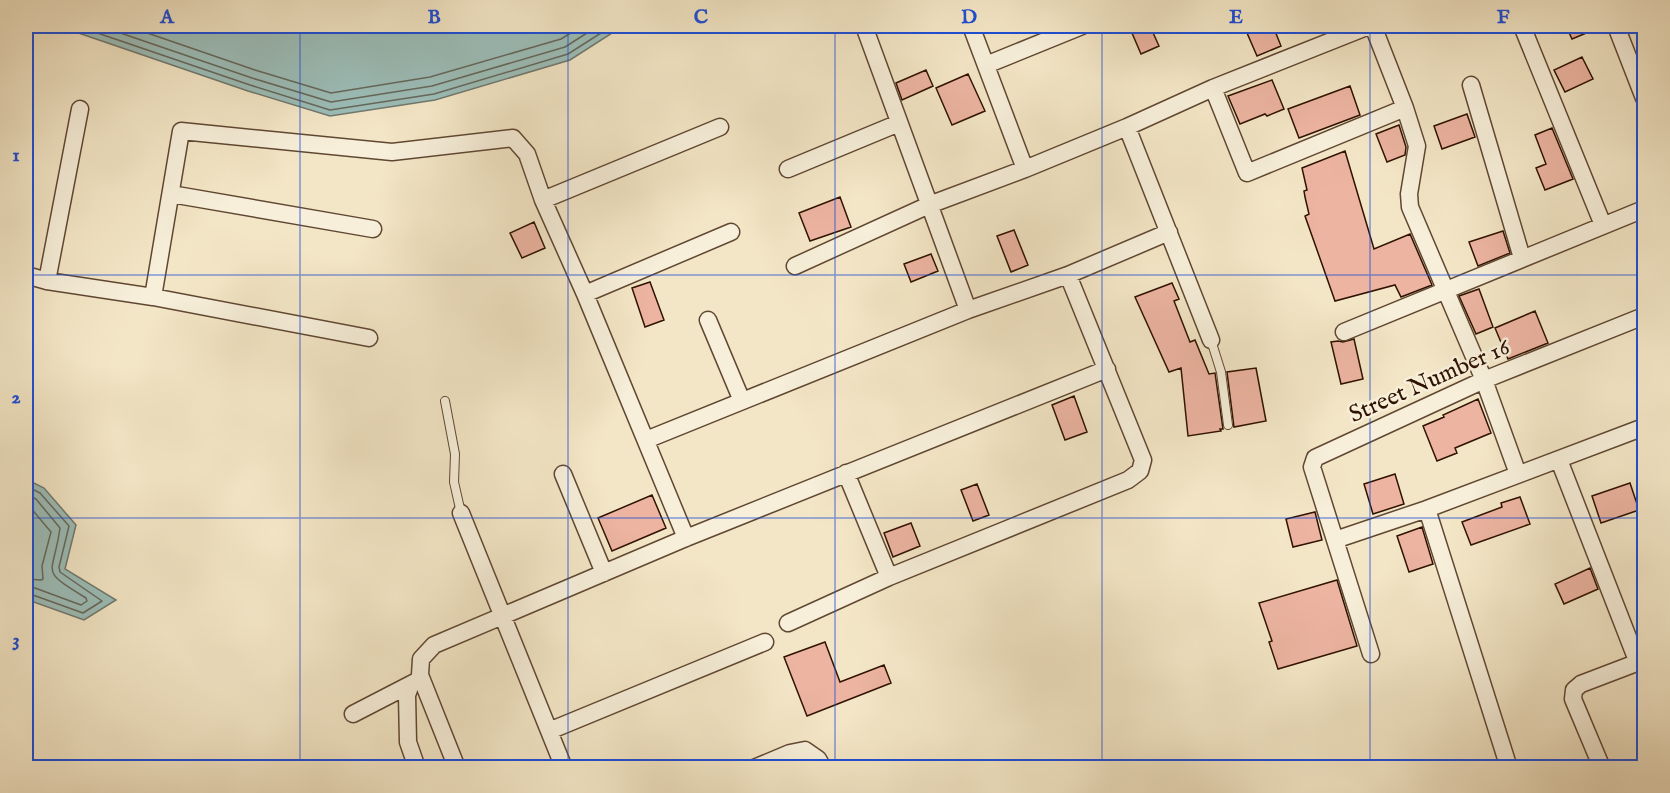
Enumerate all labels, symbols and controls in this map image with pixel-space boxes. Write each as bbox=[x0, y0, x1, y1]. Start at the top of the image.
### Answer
text: A bbox=[159, 5, 175, 30]
text: B bbox=[427, 5, 441, 30]
text: C bbox=[694, 5, 708, 30]
text: D bbox=[961, 5, 977, 30]
text: E bbox=[1229, 5, 1243, 30]
text: F bbox=[1497, 5, 1510, 30]
text: 1 bbox=[12, 143, 20, 168]
street label: Street Number 16 bbox=[1344, 332, 1516, 431]
text: 2 bbox=[11, 385, 21, 410]
text: 3 bbox=[12, 628, 20, 653]

